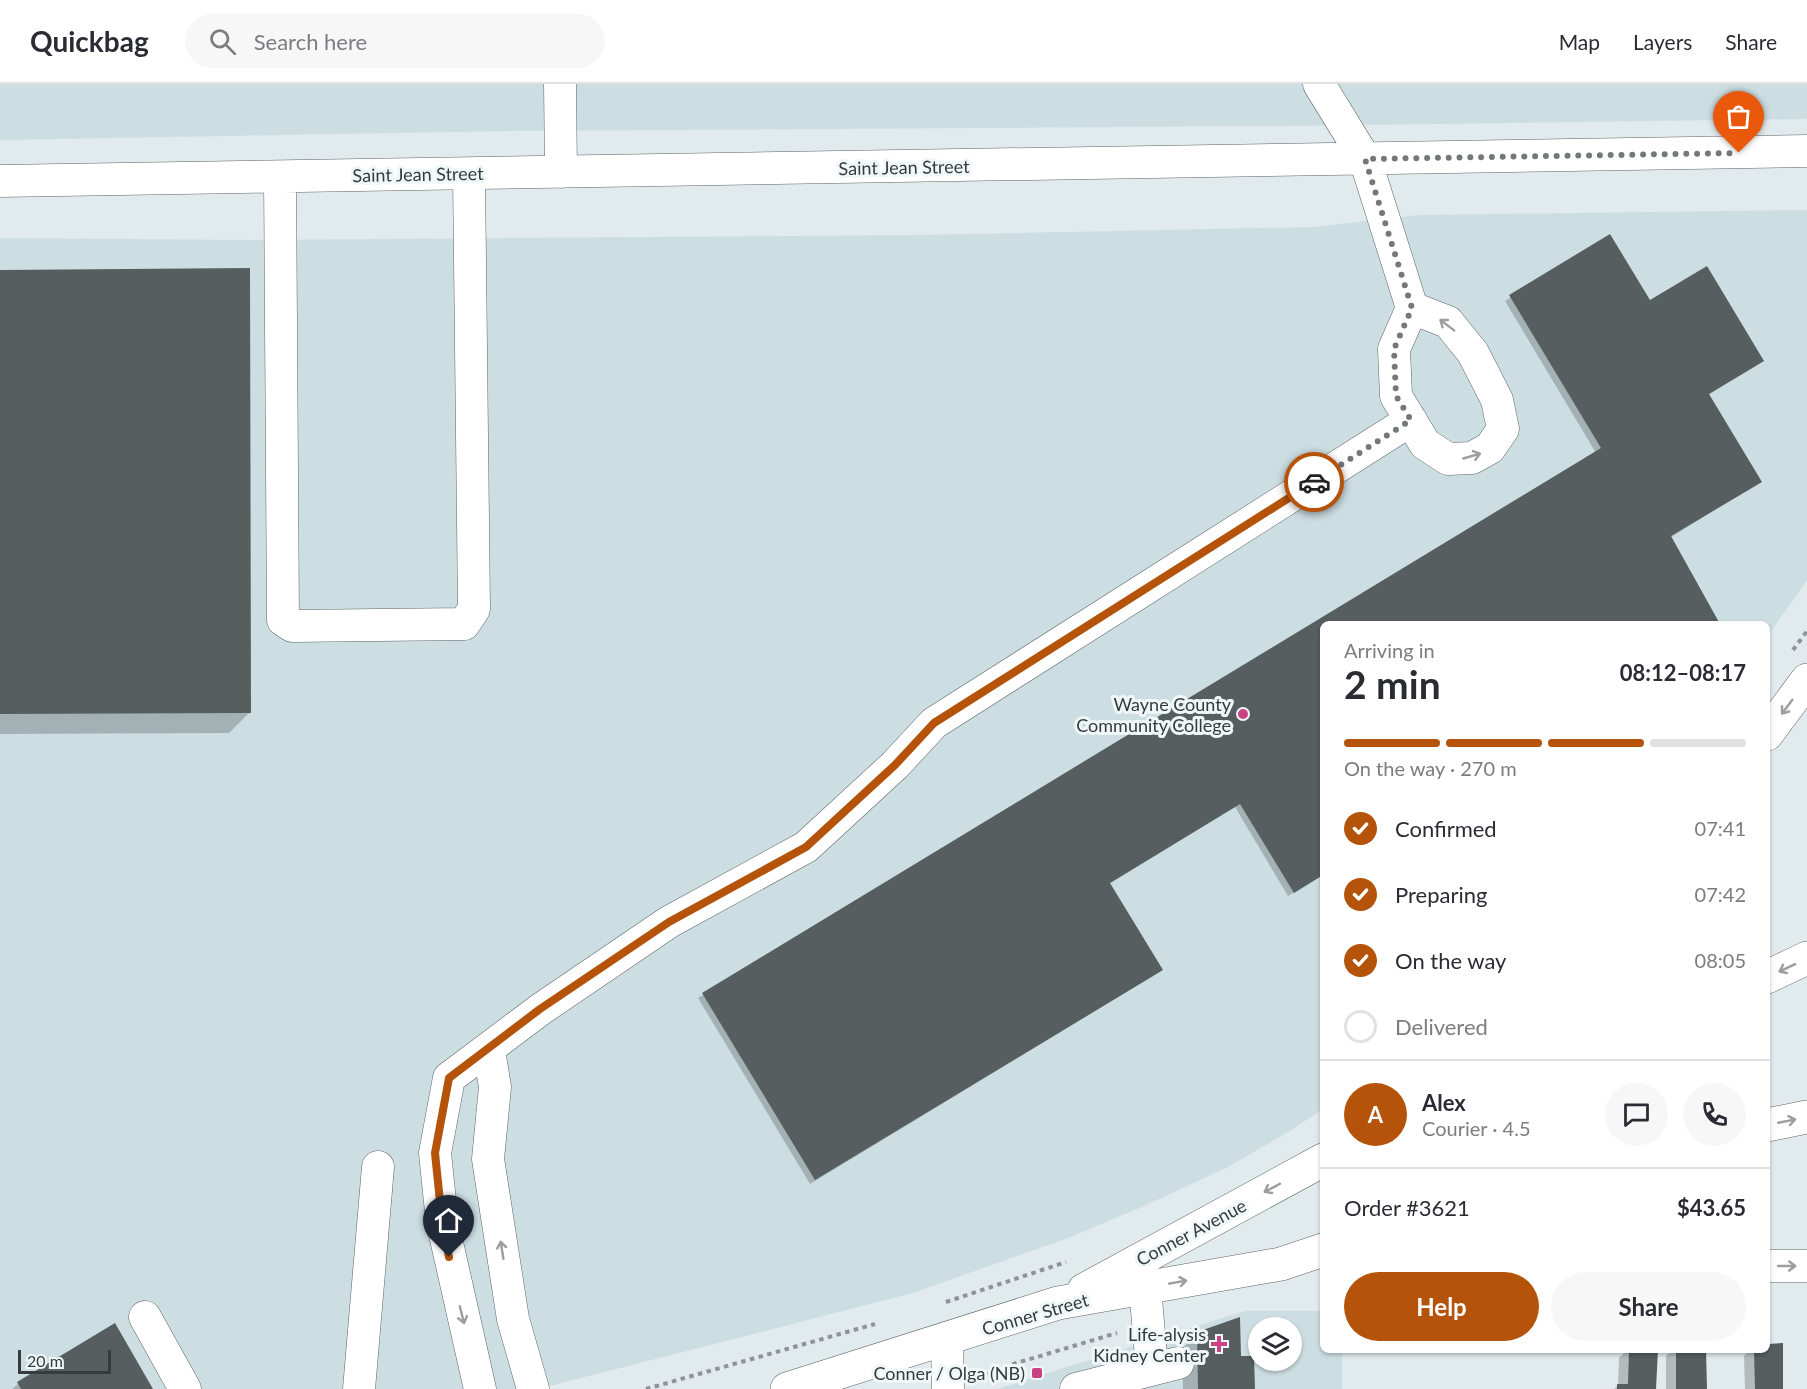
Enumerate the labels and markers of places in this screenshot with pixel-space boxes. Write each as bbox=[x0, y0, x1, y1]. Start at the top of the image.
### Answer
pin bbox=[1713, 91, 1764, 153]
place label: Wayne County Community College bbox=[1076, 693, 1232, 736]
marker: Wayne County Community College bbox=[1236, 707, 1250, 721]
pin bbox=[423, 1195, 474, 1257]
place label: Life-alysis Kidney Center bbox=[1093, 1323, 1206, 1366]
marker: Life-alysis Kidney Center bbox=[1210, 1335, 1228, 1353]
place label: Conner / Olga (NB) bbox=[873, 1362, 1025, 1384]
marker: Conner / Olga (NB) bbox=[1030, 1366, 1044, 1380]

